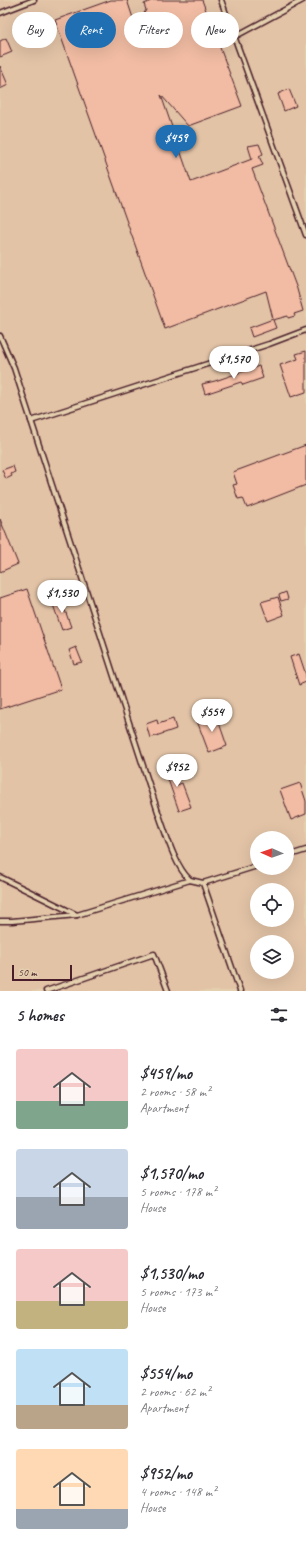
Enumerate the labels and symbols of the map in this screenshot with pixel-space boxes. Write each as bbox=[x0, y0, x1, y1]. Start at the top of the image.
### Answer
pin: $459 bbox=[152, 125, 200, 159]
pin: $1,570 bbox=[201, 346, 267, 380]
pin: $1,530 bbox=[29, 580, 95, 614]
pin: $554 bbox=[188, 699, 236, 733]
pin: $952 bbox=[153, 754, 201, 788]
north arrow bbox=[250, 831, 294, 875]
scale bar bbox=[12, 963, 72, 982]

